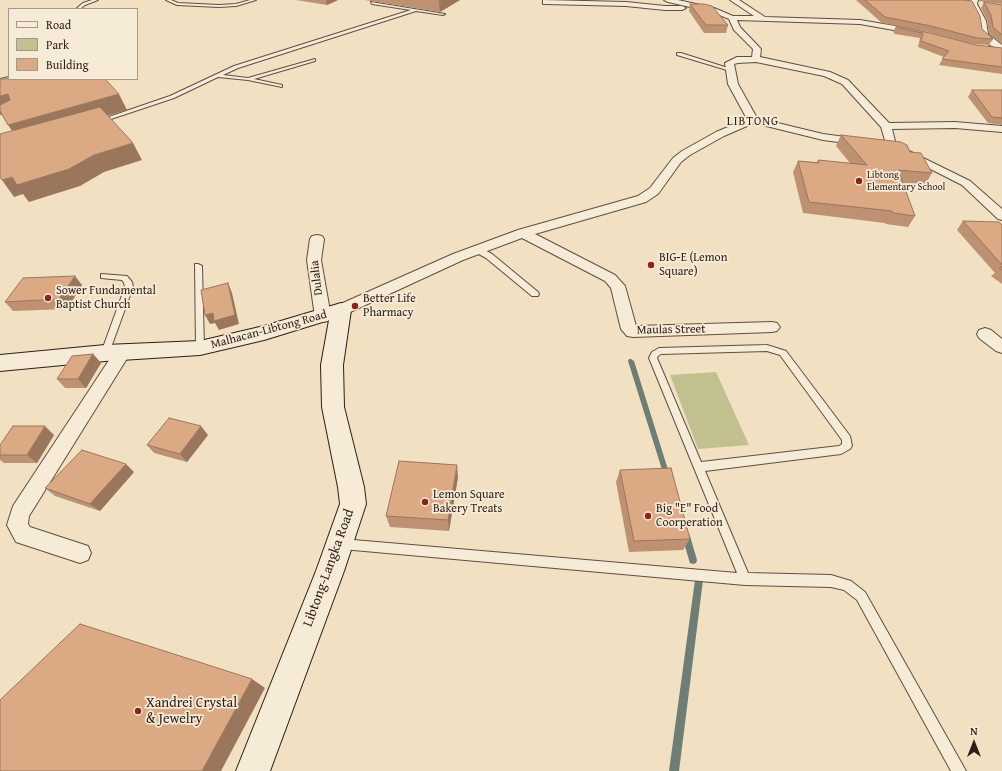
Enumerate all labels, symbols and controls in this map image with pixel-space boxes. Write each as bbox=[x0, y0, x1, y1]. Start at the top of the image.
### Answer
legend bbox=[8, 8, 138, 80]
text: Road bbox=[46, 16, 71, 33]
text: Park bbox=[46, 36, 69, 53]
text: Building bbox=[46, 56, 89, 73]
district label: LIBTONG bbox=[727, 115, 779, 129]
place label: Libtong Elementary School bbox=[867, 169, 945, 192]
marker: Libtong Elementary School bbox=[854, 176, 864, 186]
place label: BIG-E (Lemon Square) bbox=[659, 251, 727, 279]
street label: Dulalia bbox=[308, 260, 326, 296]
marker: BIG-E (Lemon Square) bbox=[646, 260, 656, 270]
place label: Sower Fundamental Baptist Church bbox=[56, 284, 156, 312]
place label: Better Life Pharmacy bbox=[363, 292, 416, 320]
marker: Sower Fundamental Baptist Church bbox=[43, 293, 53, 303]
marker: Better Life Pharmacy bbox=[350, 301, 360, 311]
street label: Malhacan-Libtong Road bbox=[209, 308, 329, 352]
street label: Maulas Street bbox=[636, 322, 706, 338]
place label: Lemon Square Bakery Treats bbox=[433, 488, 505, 516]
marker: Lemon Square Bakery Treats bbox=[420, 497, 430, 507]
place label: Big "E" Food Coorperation bbox=[656, 502, 723, 530]
street label: Libtong-Langka Road bbox=[300, 507, 358, 629]
marker: Big "E" Food Coorperation bbox=[643, 511, 653, 521]
place label: Xandrei Crystal & Jewelry bbox=[146, 695, 237, 728]
marker: Xandrei Crystal & Jewelry bbox=[133, 706, 143, 716]
north arrow bbox=[954, 723, 994, 763]
text: N bbox=[970, 723, 978, 739]

